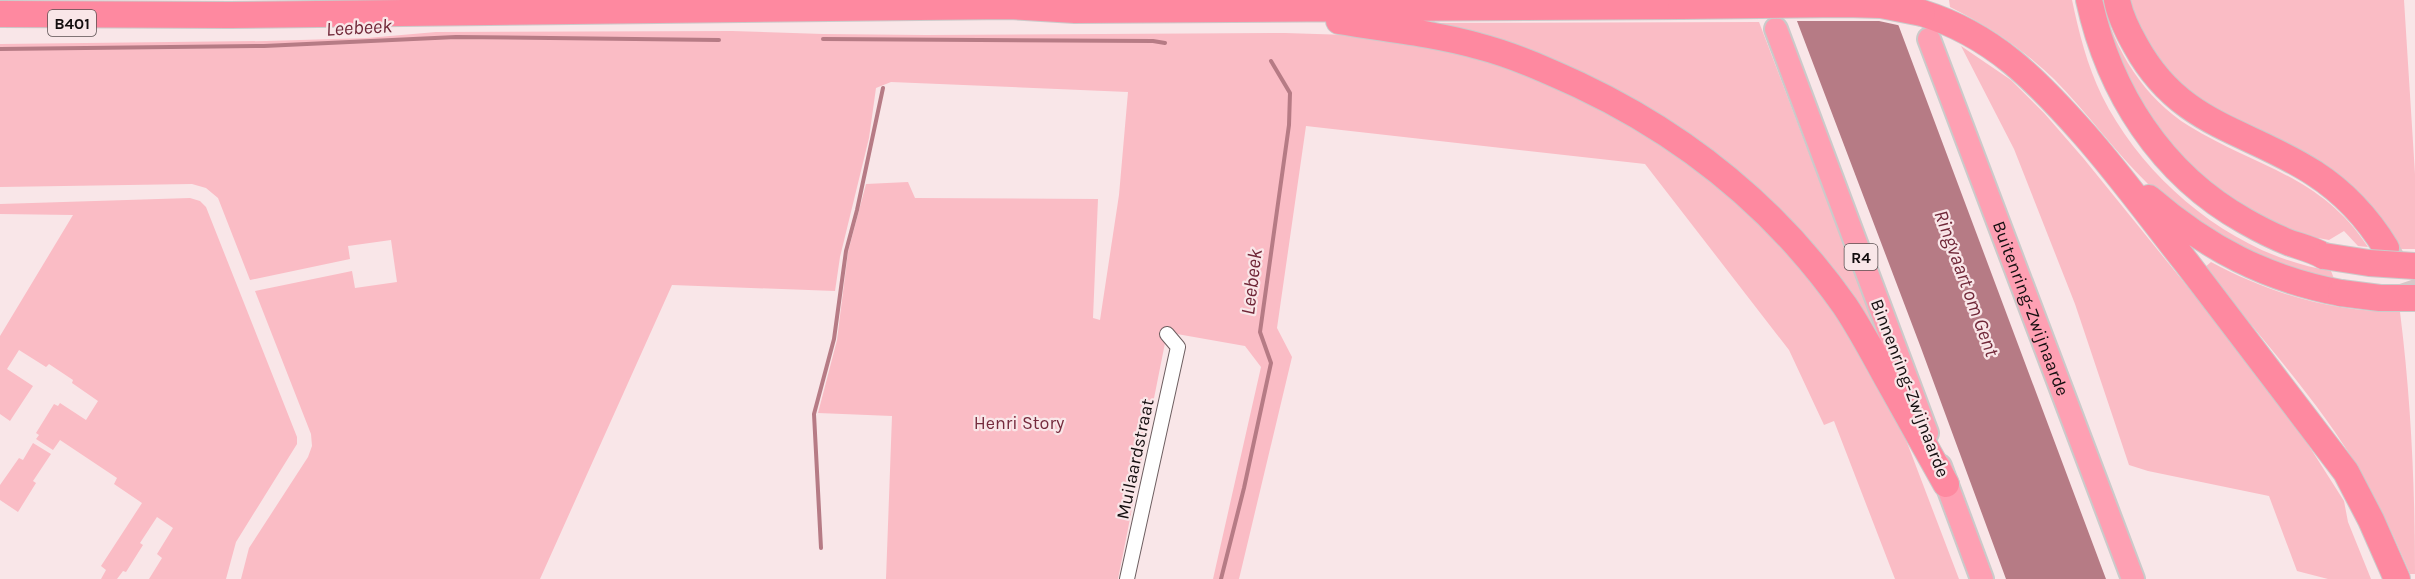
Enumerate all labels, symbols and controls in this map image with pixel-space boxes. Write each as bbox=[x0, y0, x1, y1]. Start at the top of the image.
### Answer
road number: B401 bbox=[48, 10, 96, 36]
water label: Leebeek bbox=[325, 14, 393, 41]
water label: Ringvaart om Gent bbox=[1929, 207, 2004, 360]
street label: Buitenring-Zwijnaarde bbox=[1988, 218, 2074, 399]
road number: R4 bbox=[1844, 244, 1878, 270]
water label: Leebeek bbox=[1236, 247, 1267, 316]
street label: Binnenring-Zwijnaarde bbox=[1866, 296, 1954, 480]
street label: Muilaardstraat bbox=[1111, 396, 1159, 521]
park label: Henri Story bbox=[974, 412, 1065, 434]

